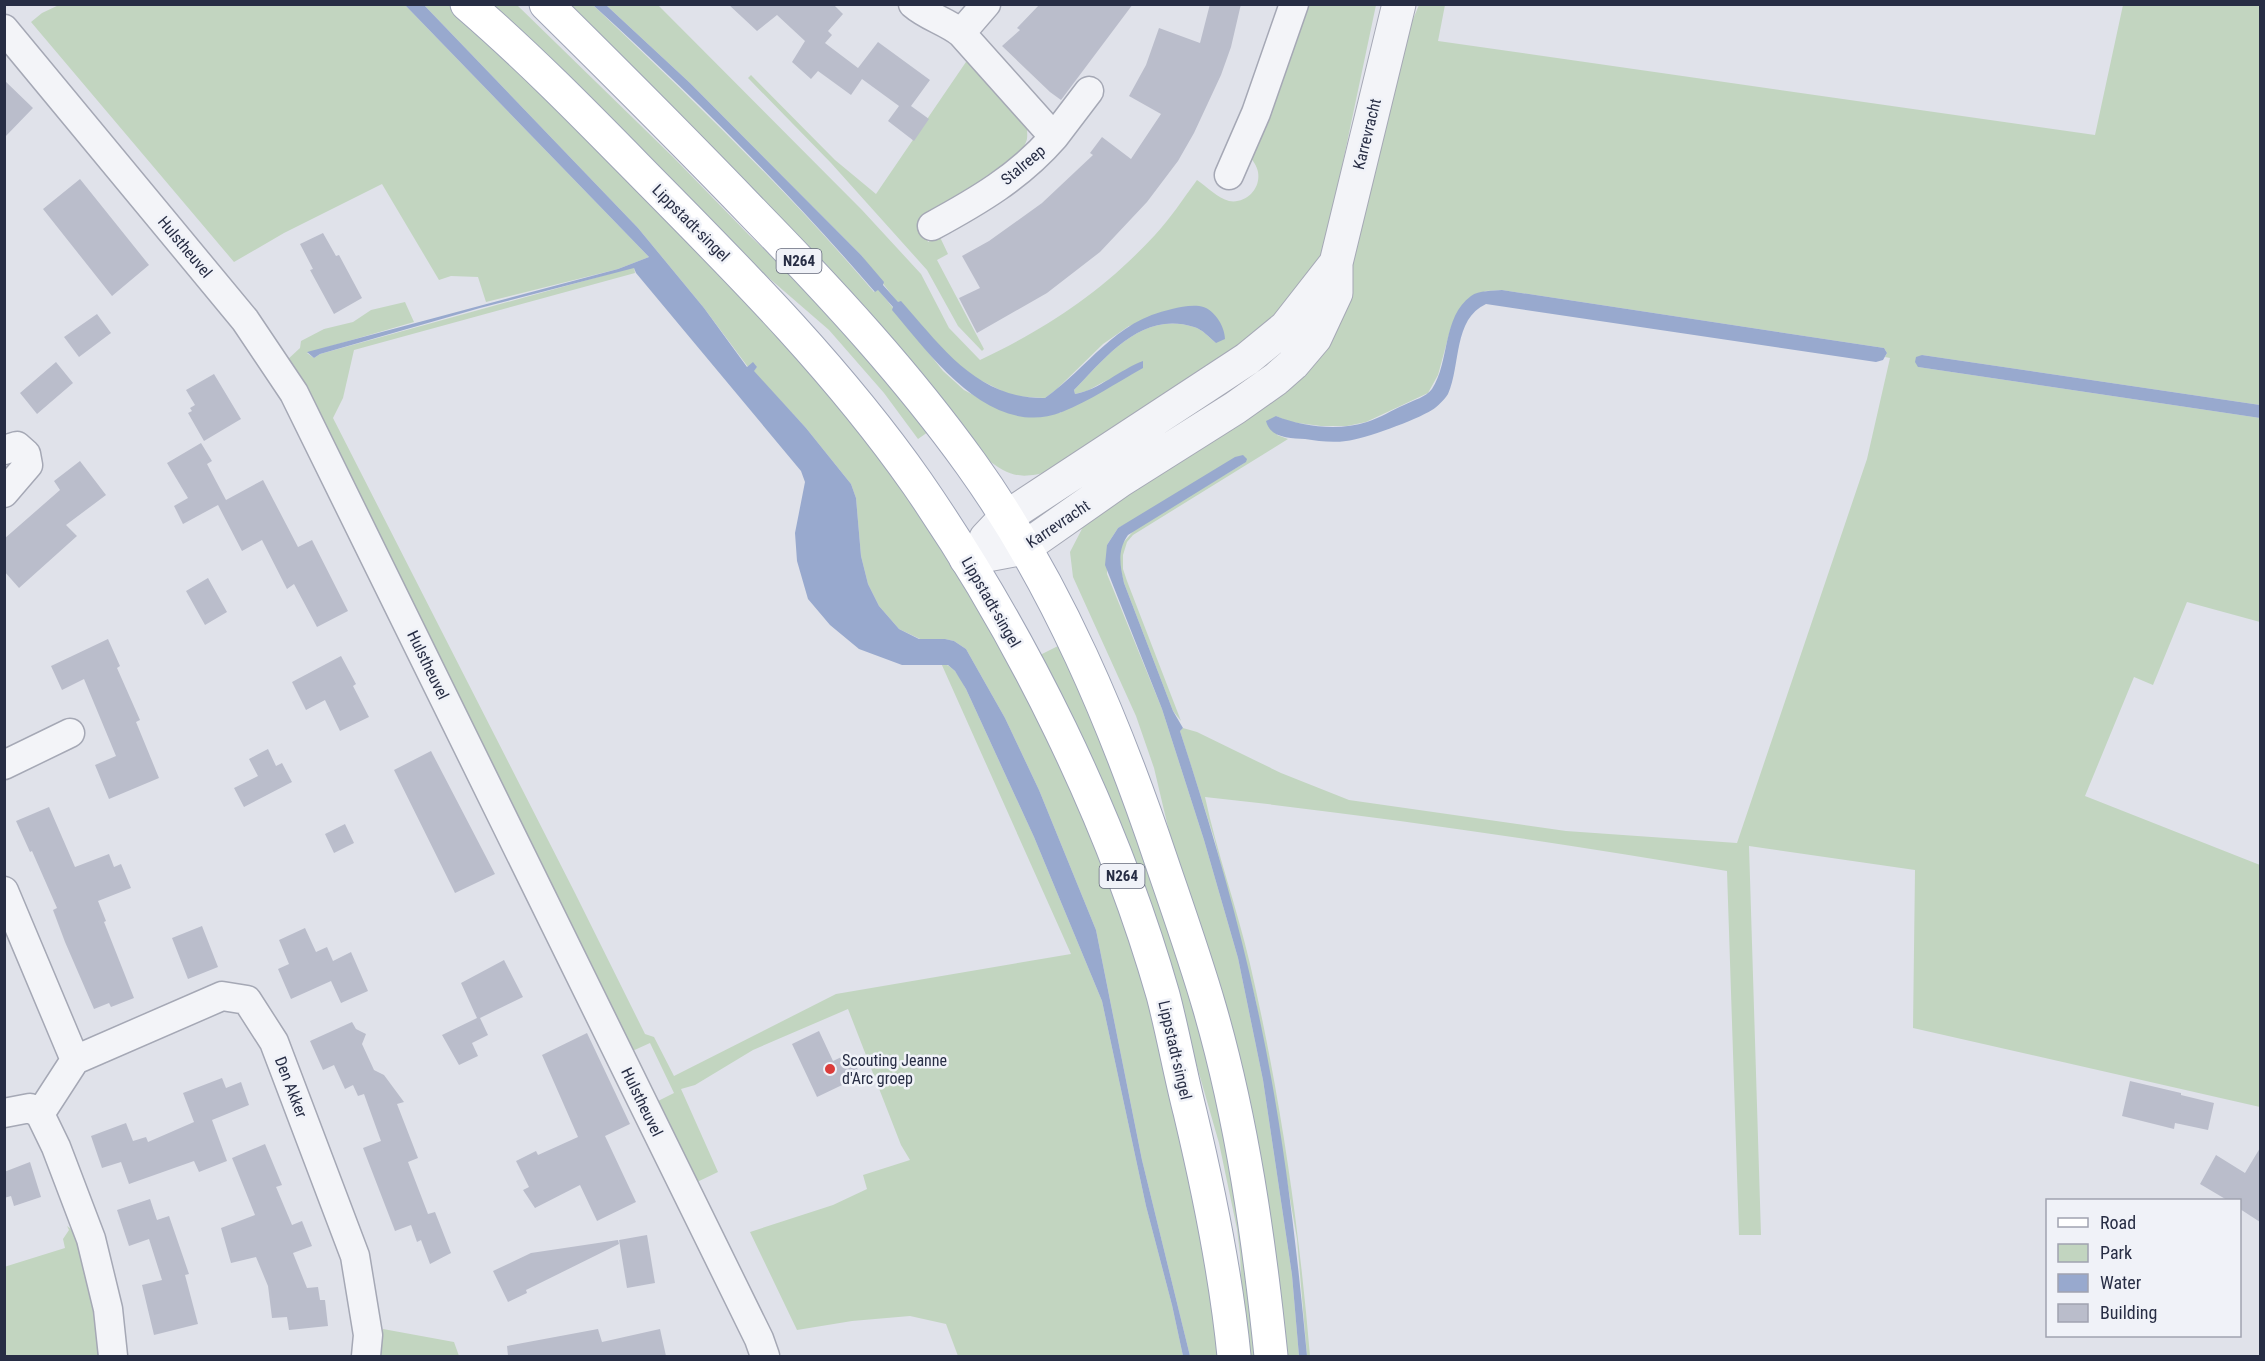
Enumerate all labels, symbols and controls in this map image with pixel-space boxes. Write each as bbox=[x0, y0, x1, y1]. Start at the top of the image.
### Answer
street label: Karrevracht bbox=[1349, 96, 1385, 171]
street label: Stalreep bbox=[997, 141, 1049, 189]
street label: Lippstadt-singel bbox=[649, 181, 733, 265]
street label: Hulstheuvel bbox=[154, 212, 216, 282]
road number: N264 bbox=[776, 249, 822, 273]
street label: Karrevracht bbox=[1023, 496, 1094, 552]
street label: Lippstadt-singel bbox=[957, 553, 1025, 651]
street label: Hulstheuvel bbox=[403, 627, 453, 703]
road number: N264 bbox=[1100, 864, 1144, 888]
street label: Lippstadt-singel bbox=[1154, 999, 1196, 1101]
place label: Scouting Jeanne d'Arc groep bbox=[842, 1051, 947, 1088]
street label: Den Akker bbox=[271, 1054, 311, 1120]
marker: Scouting Jeanne d'Arc groep bbox=[823, 1062, 837, 1076]
street label: Hulstheuvel bbox=[617, 1064, 667, 1140]
legend bbox=[2046, 1199, 2241, 1337]
text: Road bbox=[2100, 1212, 2136, 1233]
text: Park bbox=[2100, 1242, 2132, 1263]
text: Water bbox=[2100, 1272, 2142, 1293]
text: Building bbox=[2100, 1302, 2157, 1323]

